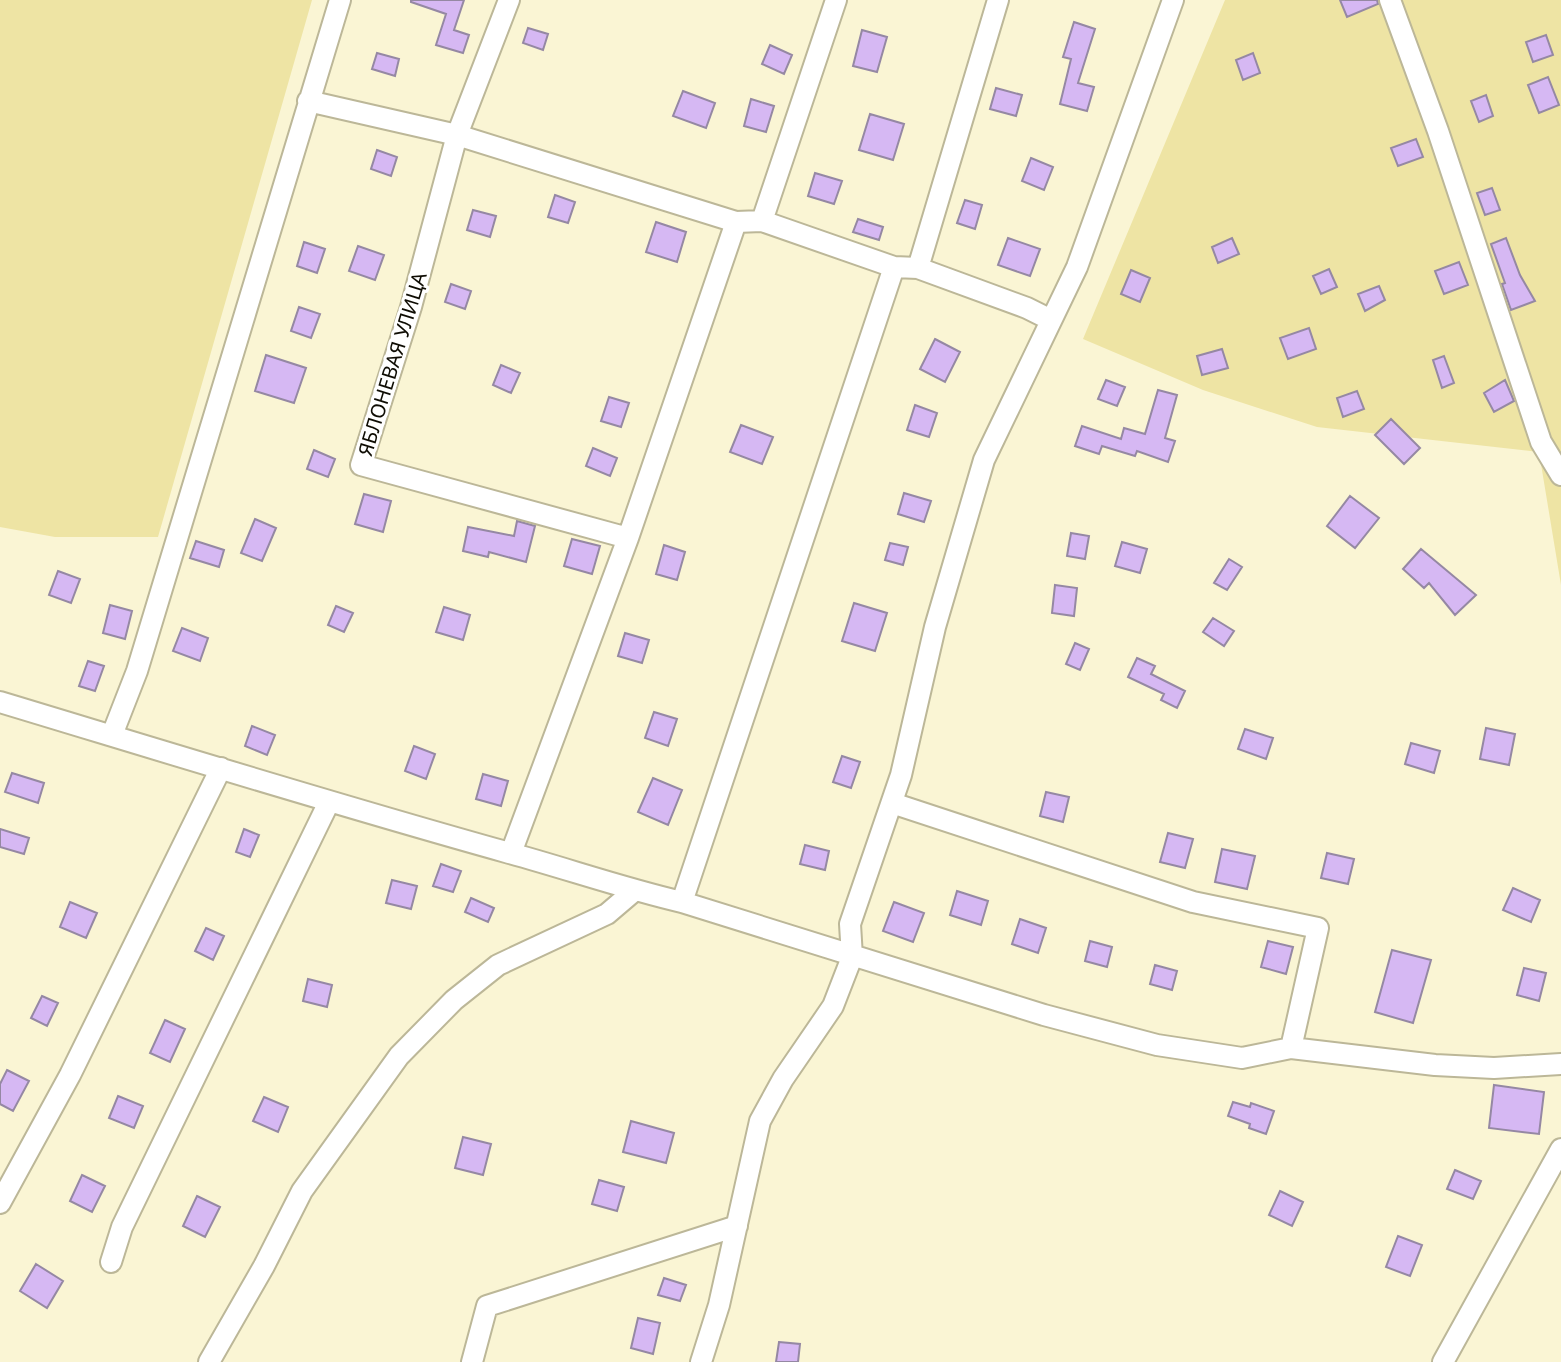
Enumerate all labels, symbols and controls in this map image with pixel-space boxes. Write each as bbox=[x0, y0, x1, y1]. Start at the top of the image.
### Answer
street label: ЯБЛОНЕВАЯ УЛИЦА bbox=[351, 268, 433, 459]

